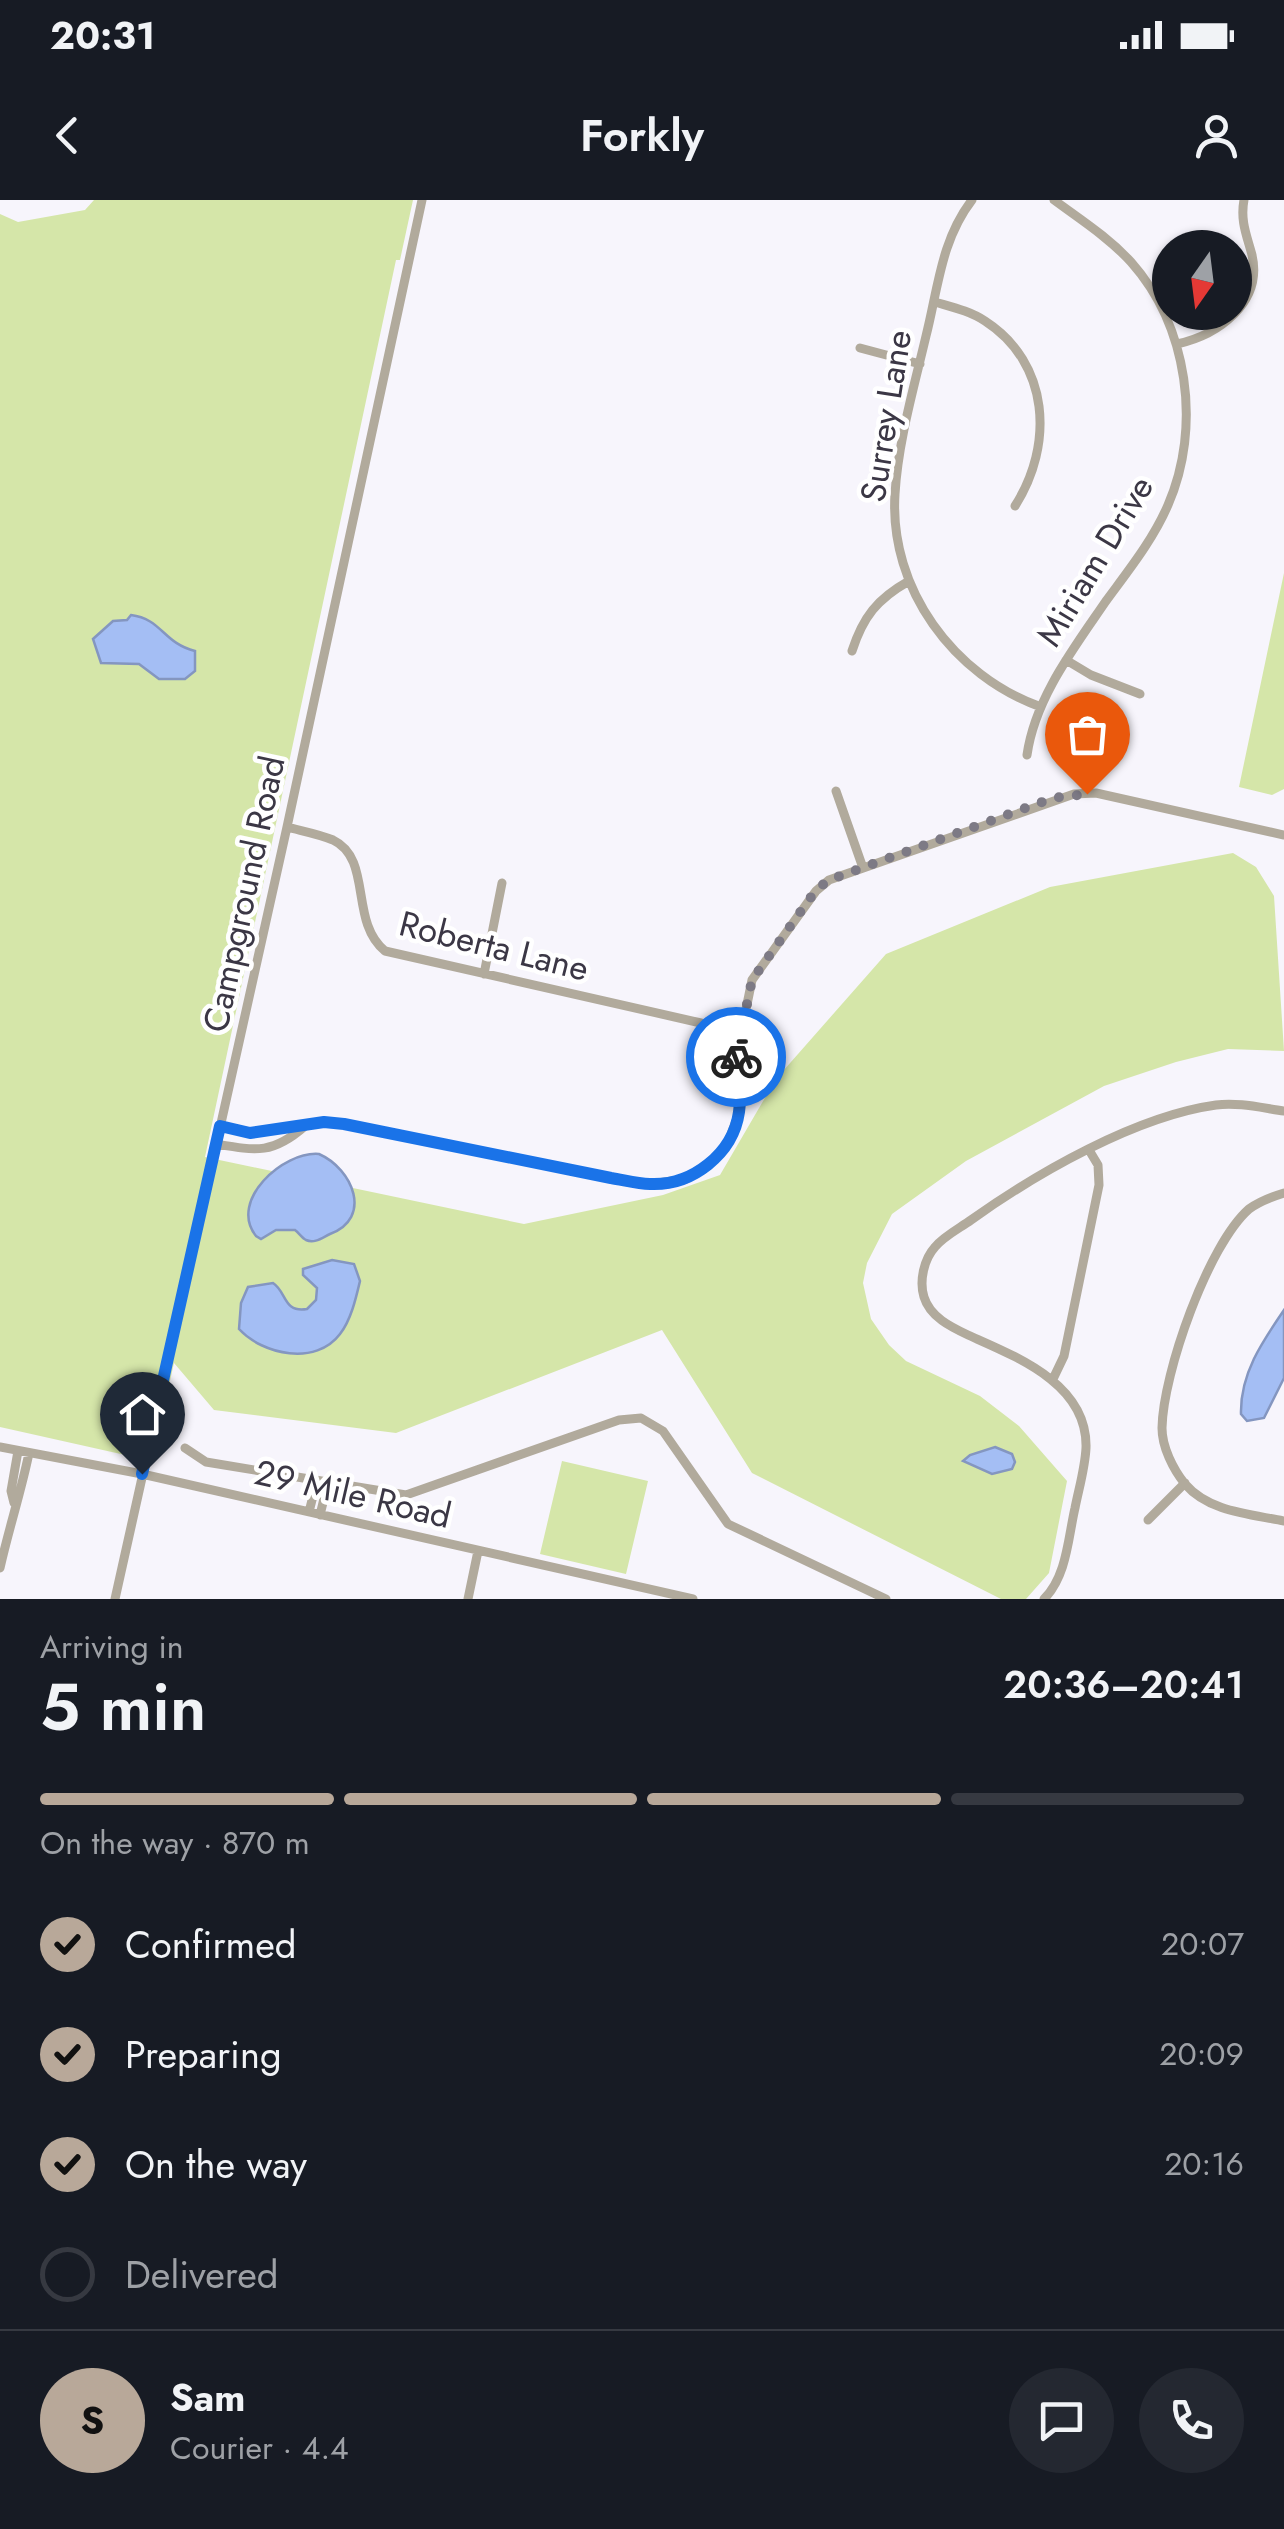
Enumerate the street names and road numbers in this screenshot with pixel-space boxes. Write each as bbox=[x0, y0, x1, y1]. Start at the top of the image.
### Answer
street label: Surrey Lane bbox=[848, 326, 924, 506]
street label: Miriam Drive bbox=[1024, 466, 1166, 656]
street label: Campground Road bbox=[190, 751, 298, 1037]
street label: Roberta Lane bbox=[394, 898, 594, 994]
street label: 29 Mile Road bbox=[250, 1447, 456, 1541]

